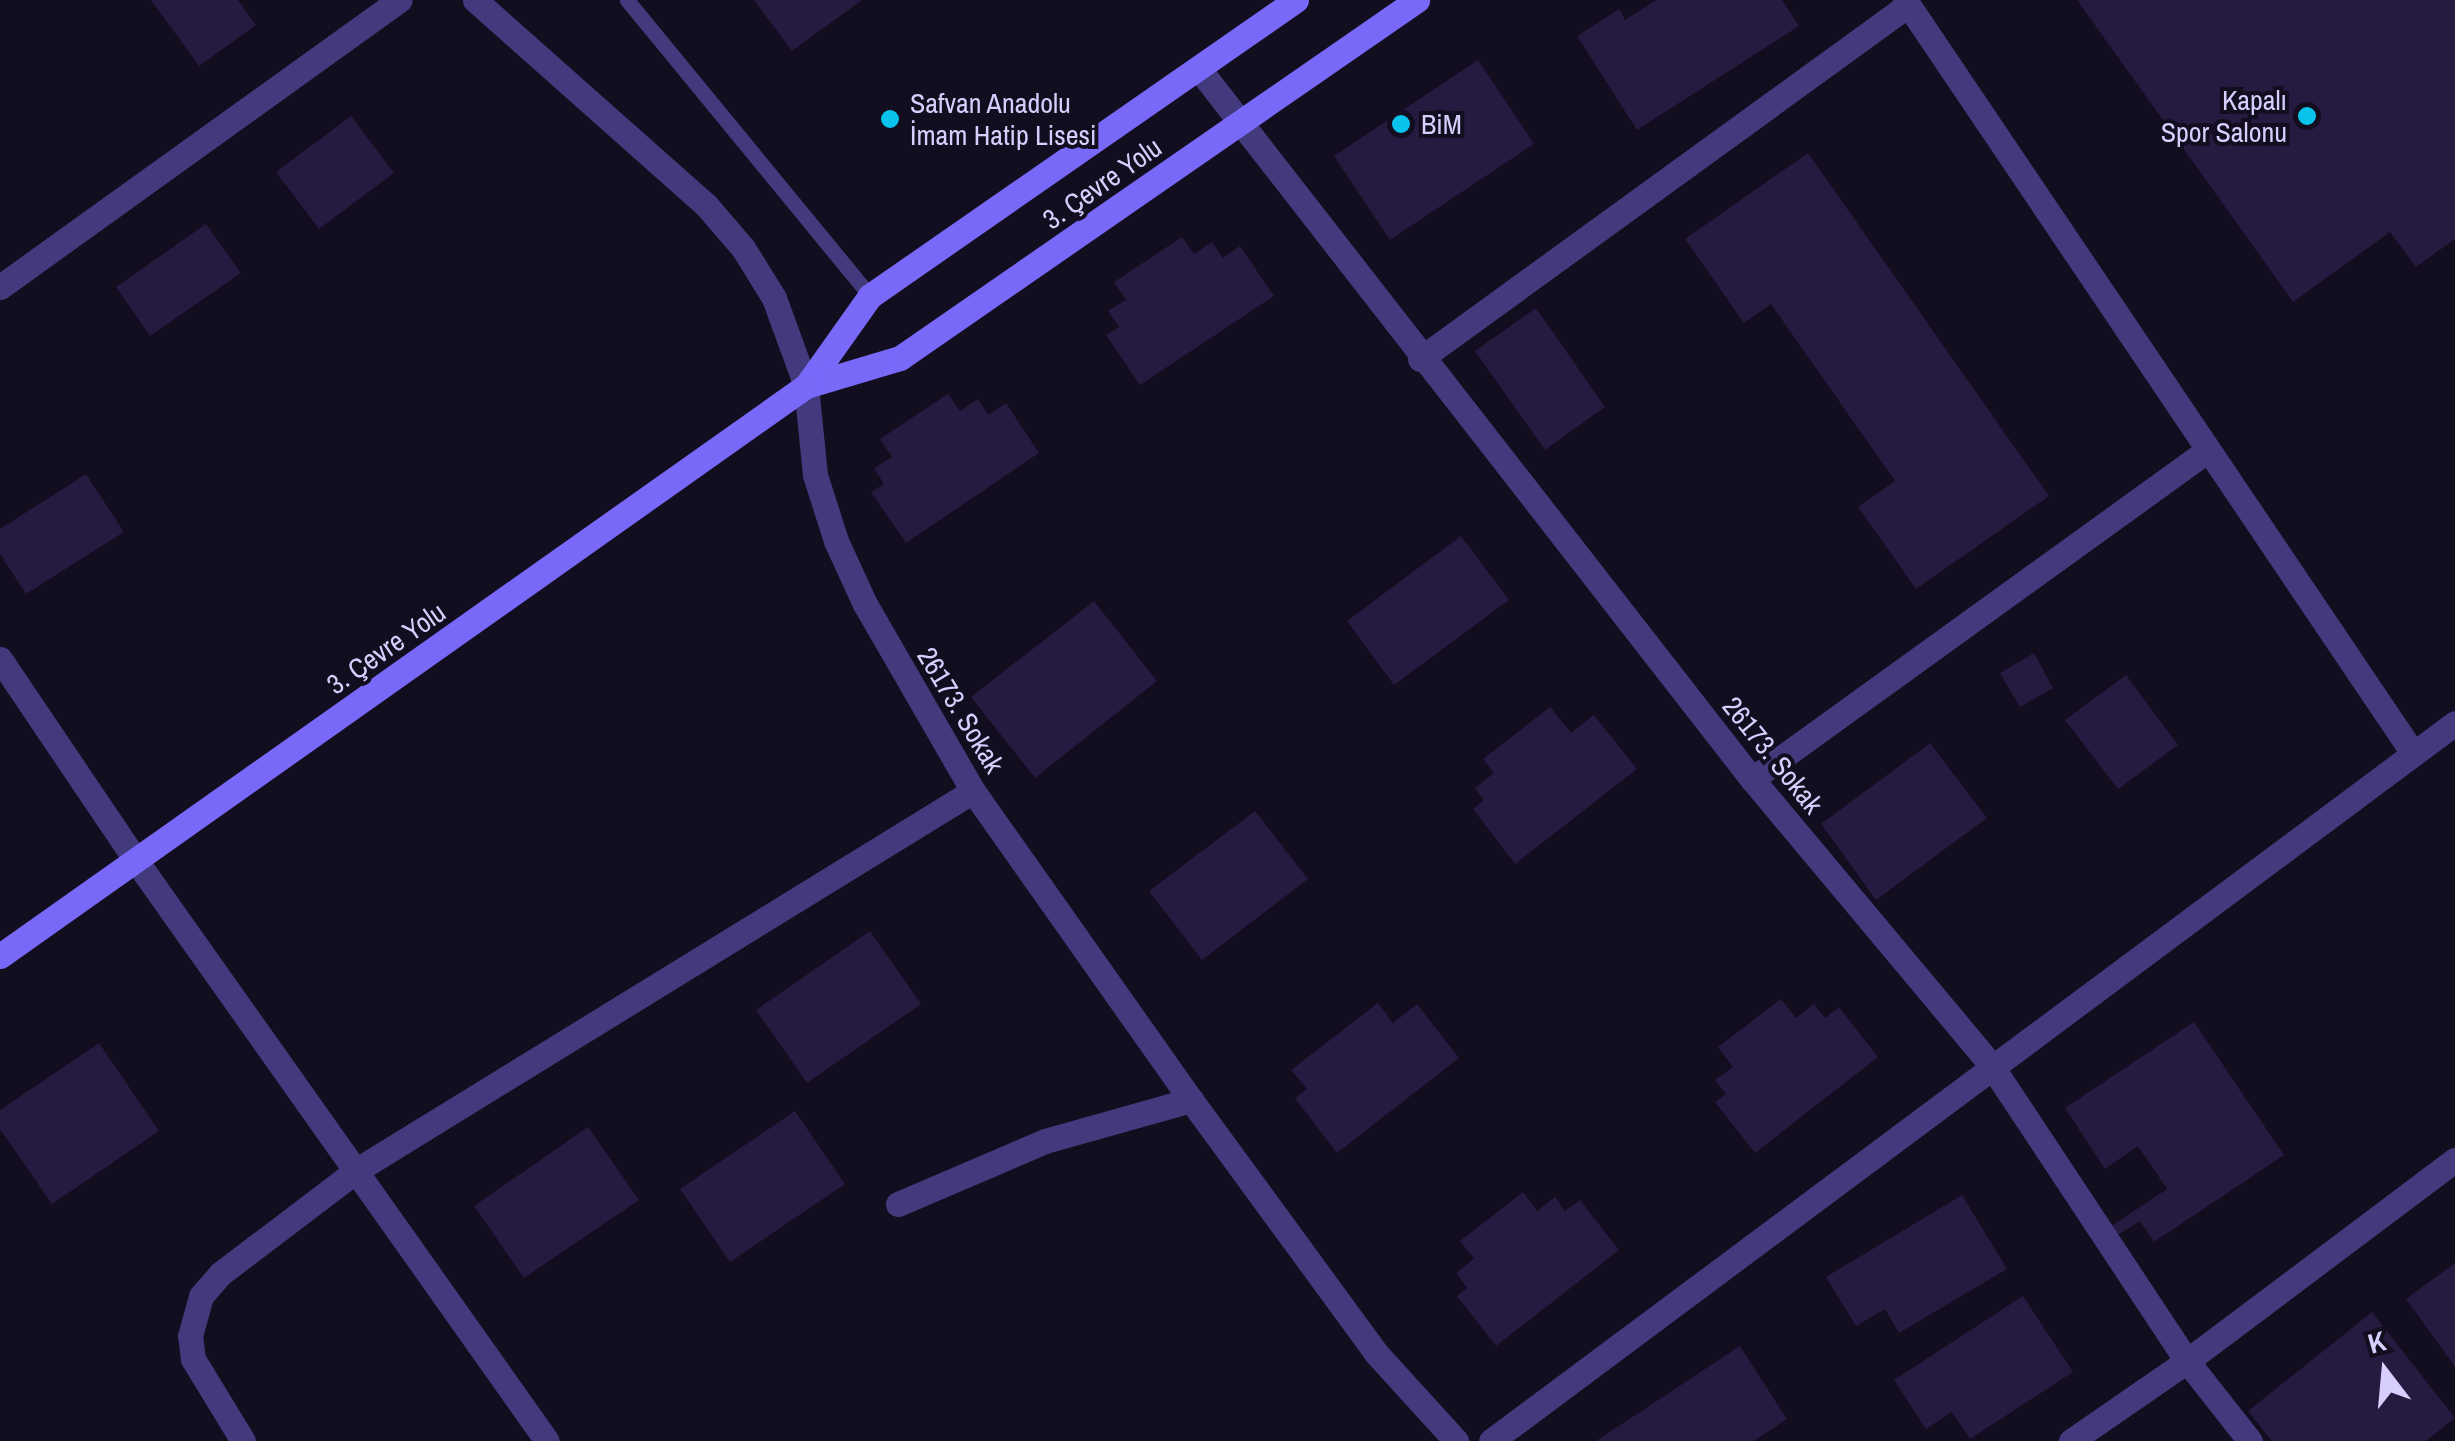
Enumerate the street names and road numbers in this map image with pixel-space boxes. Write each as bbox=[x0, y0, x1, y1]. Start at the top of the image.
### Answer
street label: 3. Çevre Yolu bbox=[1036, 130, 1168, 236]
street label: 3. Çevre Yolu bbox=[320, 595, 452, 701]
street label: 26173. Sokak bbox=[910, 641, 1012, 779]
street label: 26173. Sokak bbox=[1716, 690, 1830, 820]

